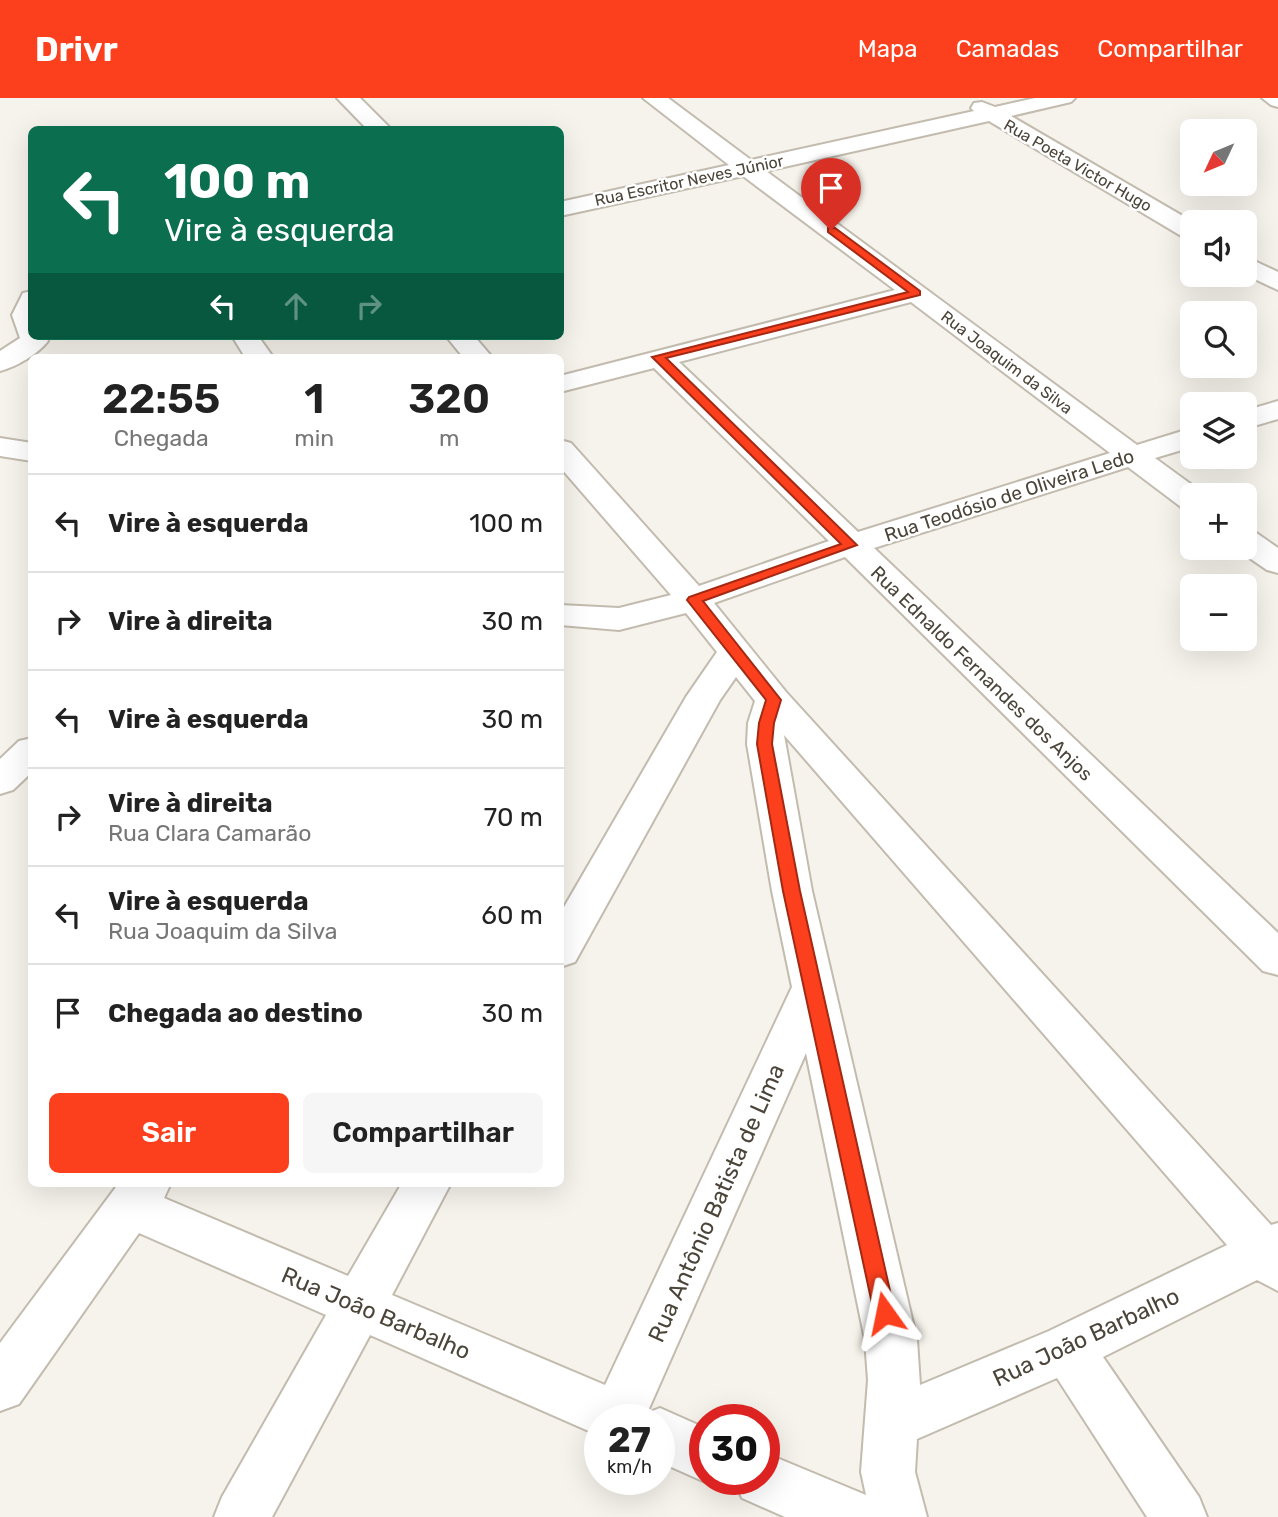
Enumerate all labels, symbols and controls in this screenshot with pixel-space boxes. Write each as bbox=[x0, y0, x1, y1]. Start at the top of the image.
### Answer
text: Drivr bbox=[35, 30, 118, 69]
text: Mapa bbox=[858, 35, 918, 63]
text: Camadas bbox=[956, 35, 1059, 63]
text: Compartilhar bbox=[1097, 35, 1243, 63]
street label: Rua Poeta Victor Hugo bbox=[1000, 115, 1155, 216]
north arrow bbox=[1180, 119, 1256, 196]
map controls bbox=[1180, 119, 1257, 651]
street label: Rua Escritor Neves Júnior bbox=[593, 151, 785, 210]
text: 100 m bbox=[164, 152, 310, 210]
icon: left bbox=[49, 154, 140, 245]
pin bbox=[801, 158, 861, 230]
icon: arrive bbox=[812, 169, 850, 207]
button: sound bbox=[1180, 210, 1257, 287]
text: Vire à esquerda bbox=[164, 211, 395, 249]
icon: left bbox=[204, 287, 242, 325]
icon: ahead bbox=[277, 287, 315, 325]
icon: right bbox=[350, 287, 388, 325]
button: search bbox=[1180, 301, 1257, 378]
street label: Rua Joaquim da Silva bbox=[937, 307, 1076, 418]
text: 22:55 bbox=[102, 374, 220, 424]
text: 1 bbox=[304, 374, 324, 424]
text: 320 bbox=[408, 374, 490, 424]
button: layers bbox=[1180, 392, 1257, 469]
text: Chegada bbox=[114, 424, 209, 452]
text: min bbox=[294, 424, 334, 452]
text: m bbox=[439, 424, 459, 452]
street label: Rua Teodósio de Oliveira Ledo bbox=[881, 444, 1137, 547]
button: + bbox=[1180, 483, 1257, 560]
icon: left bbox=[49, 504, 87, 542]
text: Vire à esquerda bbox=[108, 508, 309, 539]
text: 100 m bbox=[469, 508, 543, 539]
street label: Rua Ednaldo Fernandes dos Anjos bbox=[866, 561, 1097, 786]
button: − bbox=[1180, 574, 1257, 651]
icon: right bbox=[49, 602, 87, 640]
text: Vire à direita bbox=[108, 606, 273, 637]
text: 30 m bbox=[481, 606, 543, 637]
icon: left bbox=[49, 700, 87, 738]
text: Vire à esquerda bbox=[108, 704, 309, 735]
text: 30 m bbox=[481, 704, 543, 735]
text: Vire à direita bbox=[108, 788, 273, 819]
icon: right bbox=[49, 798, 87, 836]
text: 70 m bbox=[484, 802, 543, 833]
text: Rua Clara Camarão bbox=[108, 819, 311, 847]
text: Vire à esquerda bbox=[108, 886, 309, 917]
icon: left bbox=[49, 896, 87, 934]
text: 60 m bbox=[481, 900, 543, 931]
text: Rua Joaquim da Silva bbox=[108, 917, 337, 945]
icon: arrive bbox=[49, 994, 87, 1032]
text: Chegada ao destino bbox=[108, 998, 363, 1029]
text: 30 m bbox=[481, 998, 543, 1029]
street label: Rua Antônio Batista de Lima bbox=[642, 1059, 790, 1347]
button: Sair bbox=[49, 1093, 289, 1173]
button: Compartilhar bbox=[303, 1093, 543, 1173]
street label: Rua João Barbalho bbox=[277, 1261, 475, 1365]
position arrow bbox=[848, 1276, 922, 1350]
street label: Rua João Barbalho bbox=[988, 1282, 1184, 1392]
speed limit sign: 30 bbox=[689, 1404, 780, 1495]
text: 27 bbox=[608, 1419, 651, 1461]
text: km/h bbox=[607, 1456, 652, 1478]

